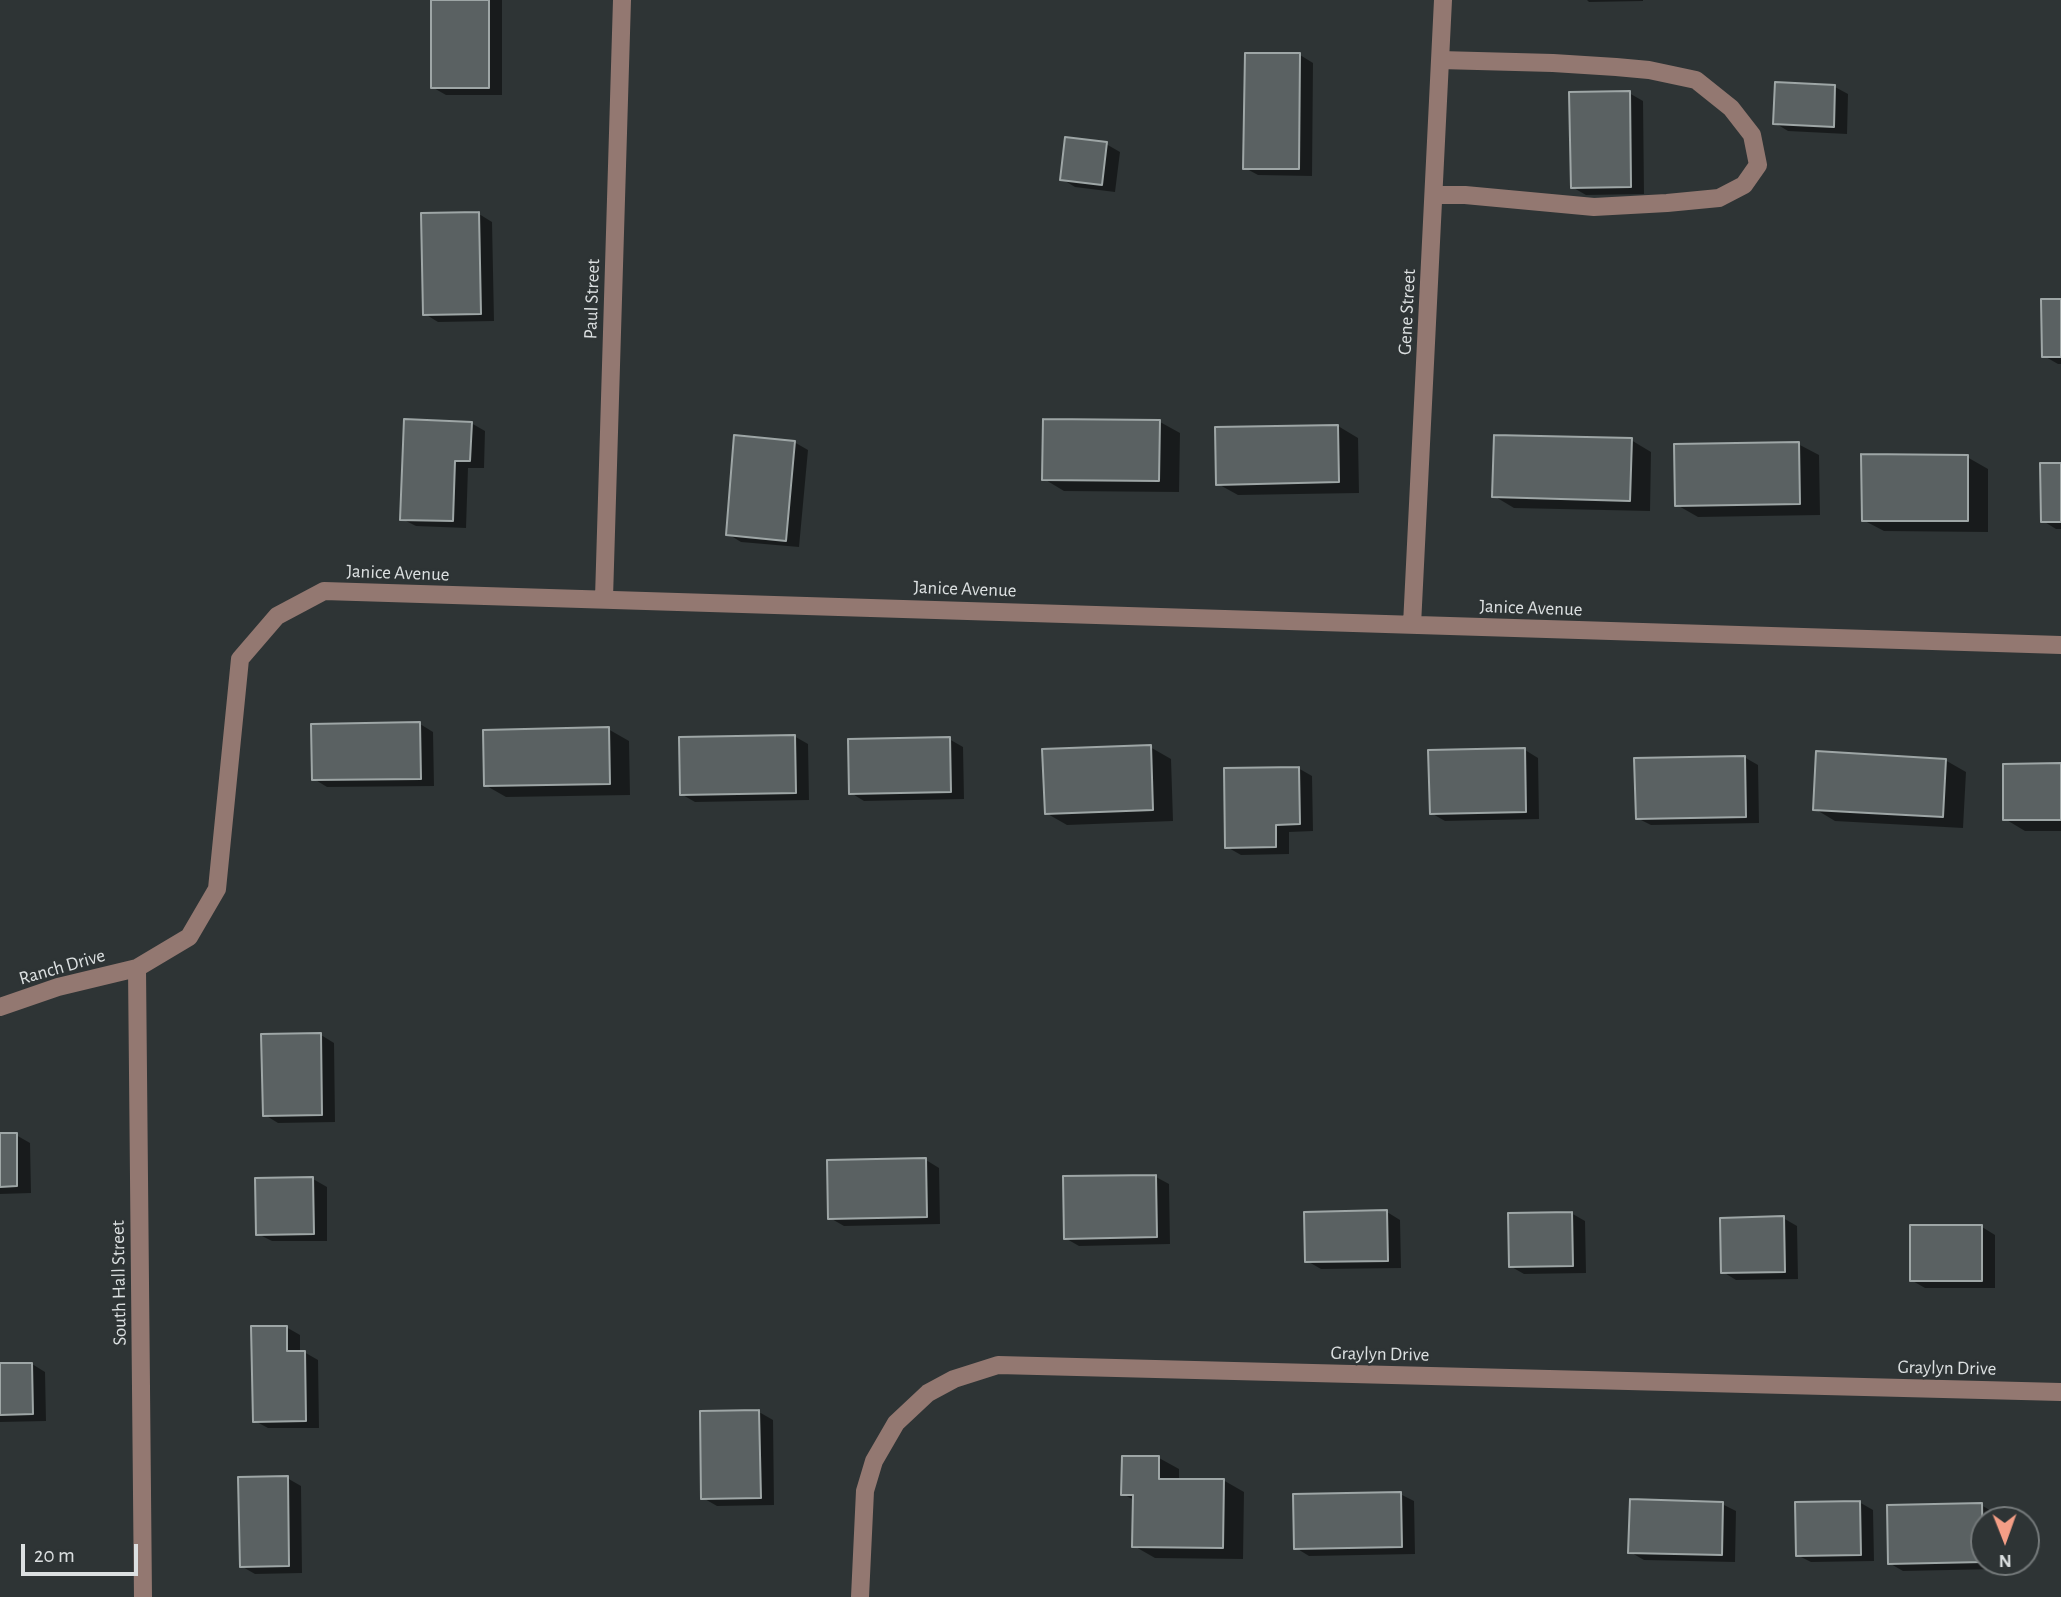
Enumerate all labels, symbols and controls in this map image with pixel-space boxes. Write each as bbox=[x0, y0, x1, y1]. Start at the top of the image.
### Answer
street label: Paul Street bbox=[579, 258, 605, 340]
street label: Gene Street bbox=[1393, 268, 1421, 356]
street label: Janice Avenue bbox=[346, 560, 450, 586]
street label: Janice Avenue bbox=[913, 576, 1017, 602]
street label: Janice Avenue bbox=[1479, 595, 1583, 621]
street label: Ranch Drive bbox=[16, 944, 108, 990]
street label: South Hall Street bbox=[107, 1220, 131, 1346]
street label: Graylyn Drive bbox=[1330, 1342, 1430, 1366]
street label: Graylyn Drive bbox=[1897, 1356, 1997, 1380]
north arrow bbox=[1970, 1506, 2040, 1576]
scale bar bbox=[24, 1530, 142, 1574]
text: 20 m bbox=[34, 1545, 75, 1566]
text: N bbox=[1999, 1551, 2012, 1570]

